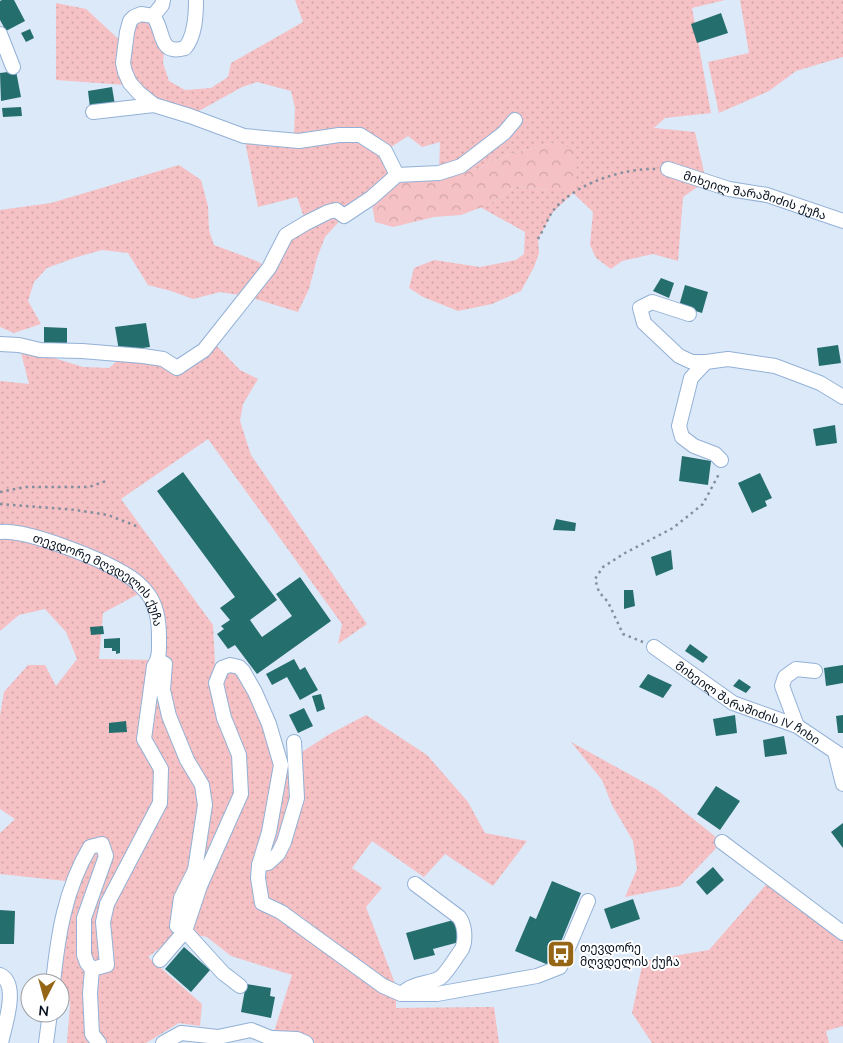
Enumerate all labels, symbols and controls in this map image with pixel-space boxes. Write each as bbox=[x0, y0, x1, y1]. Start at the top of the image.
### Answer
street label: მიხეილ შარაშიძის ქუჩა bbox=[682, 167, 829, 222]
street label: თევდორე მღვდელის ქუჩა bbox=[31, 529, 166, 627]
street label: მიხეილ შარაშიძის IV ჩიხი bbox=[673, 657, 823, 747]
bus stop icon: თევდორე მღვდელის ქუჩა bbox=[546, 939, 576, 969]
place label: თევდორე მღვდელის ქუჩა bbox=[580, 940, 680, 970]
north arrow bbox=[20, 973, 70, 1023]
text: N bbox=[37, 1001, 50, 1020]

